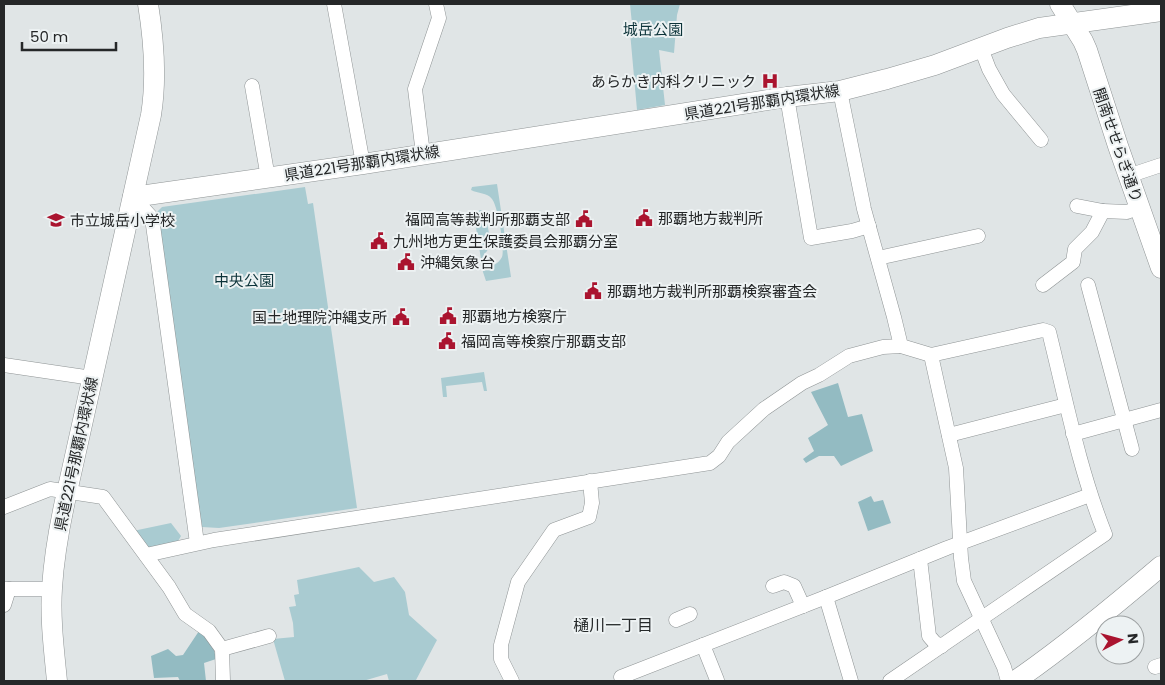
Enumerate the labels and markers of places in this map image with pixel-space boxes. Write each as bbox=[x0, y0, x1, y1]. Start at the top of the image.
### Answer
place label: あらかき内科クリニック bbox=[591, 71, 756, 92]
hospital icon: あらかき内科クリニック bbox=[760, 71, 780, 91]
public building icon: 那覇地方裁判所 bbox=[634, 208, 654, 228]
place label: 那覇地方裁判所 bbox=[658, 208, 763, 229]
place label: 福岡高等裁判所那覇支部 bbox=[405, 209, 570, 230]
public building icon: 福岡高等裁判所那覇支部 bbox=[574, 209, 594, 229]
school or university icon: 市立城岳小学校 bbox=[46, 210, 66, 230]
place label: 市立城岳小学校 bbox=[70, 210, 175, 231]
public building icon: 九州地方更生保護委員会那覇分室 bbox=[369, 231, 389, 251]
place label: 九州地方更生保護委員会那覇分室 bbox=[393, 231, 618, 252]
public building icon: 沖縄気象台 bbox=[396, 252, 416, 272]
place label: 沖縄気象台 bbox=[420, 252, 495, 273]
public building icon: 那覇地方裁判所那覇検察審査会 bbox=[583, 281, 603, 301]
place label: 那覇地方裁判所那覇検察審査会 bbox=[607, 281, 817, 302]
public building icon: 那覇地方検察庁 bbox=[438, 306, 458, 326]
place label: 那覇地方検察庁 bbox=[462, 306, 567, 327]
place label: 国土地理院沖縄支所 bbox=[252, 307, 387, 328]
public building icon: 国土地理院沖縄支所 bbox=[391, 307, 411, 327]
public building icon: 福岡高等検察庁那覇支部 bbox=[437, 331, 457, 351]
place label: 福岡高等検察庁那覇支部 bbox=[461, 331, 626, 352]

